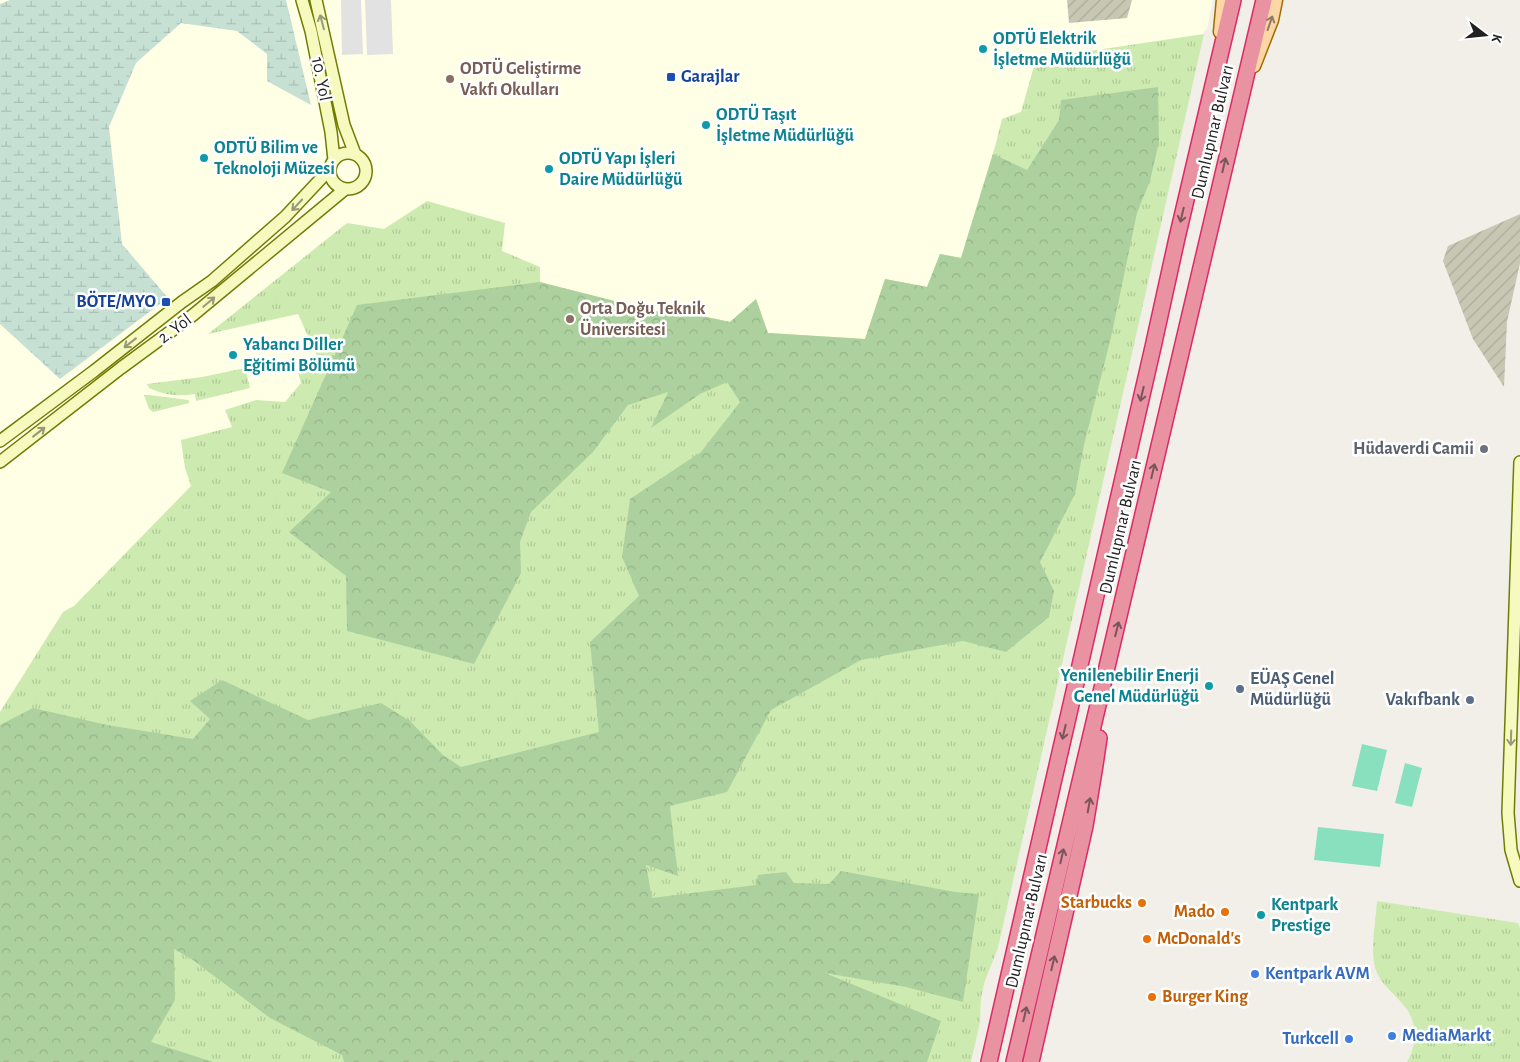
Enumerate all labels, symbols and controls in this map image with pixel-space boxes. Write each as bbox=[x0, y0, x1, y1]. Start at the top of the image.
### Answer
north arrow bbox=[1460, 10, 1510, 60]
one-way arrow bbox=[316, 15, 326, 31]
one-way arrow bbox=[1266, 16, 1275, 32]
place label: ODTÜ Elektrik İşletme Müdürlüğü bbox=[993, 27, 1132, 69]
text: K bbox=[1488, 32, 1504, 45]
marker: ODTÜ Elektrik İşletme Müdürlüğü bbox=[977, 43, 989, 55]
street label: 10. Yol bbox=[308, 55, 334, 103]
place label: ODTÜ Geliştirme Vakfı Okulları bbox=[460, 57, 581, 99]
street label: Dumlupınar Bulvarı bbox=[1189, 63, 1237, 201]
place label: Garajlar bbox=[681, 68, 740, 86]
marker: Garajlar bbox=[665, 71, 677, 83]
marker: ODTÜ Geliştirme Vakfı Okulları bbox=[444, 73, 456, 85]
place label: ODTÜ Taşıt İşletme Müdürlüğü bbox=[716, 103, 855, 145]
marker: ODTÜ Taşıt İşletme Müdürlüğü bbox=[700, 119, 712, 131]
place label: ODTÜ Bilim ve Teknoloji Müzesi bbox=[214, 136, 335, 178]
place label: ODTÜ Yapı İşleri Daire Müdürlüğü bbox=[559, 147, 683, 189]
marker: ODTÜ Bilim ve Teknoloji Müzesi bbox=[198, 152, 210, 164]
one-way arrow bbox=[1220, 157, 1229, 173]
marker: ODTÜ Yapı İşleri Daire Müdürlüğü bbox=[543, 163, 555, 175]
one-way arrow bbox=[291, 199, 303, 212]
one-way arrow bbox=[1177, 207, 1186, 223]
place label: BÖTE/MYO bbox=[76, 290, 156, 311]
marker: BÖTE/MYO bbox=[160, 296, 172, 308]
one-way arrow bbox=[203, 296, 216, 307]
place label: Orta Doğu Teknik Üniversitesi bbox=[580, 300, 705, 339]
street label: 2. Yol bbox=[155, 311, 195, 347]
marker: Orta Doğu Teknik Üniversitesi bbox=[564, 313, 576, 325]
place label: Yabancı Diller Eğitimi Bölümü bbox=[243, 336, 356, 375]
one-way arrow bbox=[124, 338, 137, 349]
marker: Yabancı Diller Eğitimi Bölümü bbox=[227, 349, 239, 361]
one-way arrow bbox=[1137, 386, 1146, 402]
one-way arrow bbox=[32, 427, 45, 438]
place label: Hüdaverdi Camii bbox=[1353, 440, 1474, 458]
marker: Hüdaverdi Camii bbox=[1478, 443, 1490, 455]
street label: Dumlupınar Bulvarı bbox=[1097, 458, 1145, 596]
one-way arrow bbox=[1149, 463, 1158, 479]
one-way arrow bbox=[1113, 621, 1122, 637]
place label: Yenilenebilir Enerji Genel Müdürlüğü bbox=[1060, 667, 1200, 706]
place label: EÜAŞ Genel Müdürlüğü bbox=[1250, 667, 1334, 709]
marker: Yenilenebilir Enerji Genel Müdürlüğü bbox=[1203, 680, 1215, 692]
marker: EÜAŞ Genel Müdürlüğü bbox=[1234, 683, 1246, 695]
place label: Vakıfbank bbox=[1386, 691, 1460, 709]
marker: Vakıfbank bbox=[1464, 694, 1476, 706]
one-way arrow bbox=[1059, 724, 1068, 740]
one-way arrow bbox=[1506, 730, 1516, 746]
one-way arrow bbox=[1084, 797, 1094, 813]
one-way arrow bbox=[1058, 849, 1067, 865]
street label: Dumlupınar Bulvarı bbox=[1003, 852, 1051, 990]
place label: Starbucks bbox=[1061, 894, 1132, 912]
place label: Kentpark Prestige bbox=[1271, 896, 1338, 935]
marker: Starbucks bbox=[1136, 897, 1148, 909]
place label: Mado bbox=[1174, 903, 1215, 921]
marker: Mado bbox=[1219, 906, 1231, 918]
marker: Kentpark Prestige bbox=[1255, 909, 1267, 921]
place label: McDonald's bbox=[1157, 930, 1241, 948]
marker: McDonald's bbox=[1141, 933, 1153, 945]
one-way arrow bbox=[1049, 956, 1058, 972]
place label: Kentpark AVM bbox=[1265, 965, 1370, 983]
marker: Kentpark AVM bbox=[1249, 968, 1261, 980]
place label: Burger King bbox=[1162, 988, 1249, 1006]
marker: Burger King bbox=[1146, 991, 1158, 1003]
one-way arrow bbox=[1021, 1007, 1030, 1023]
place label: MediaMarkt bbox=[1402, 1027, 1491, 1045]
place label: Turkcell bbox=[1282, 1030, 1339, 1048]
marker: MediaMarkt bbox=[1386, 1030, 1398, 1042]
marker: Turkcell bbox=[1343, 1033, 1355, 1045]

